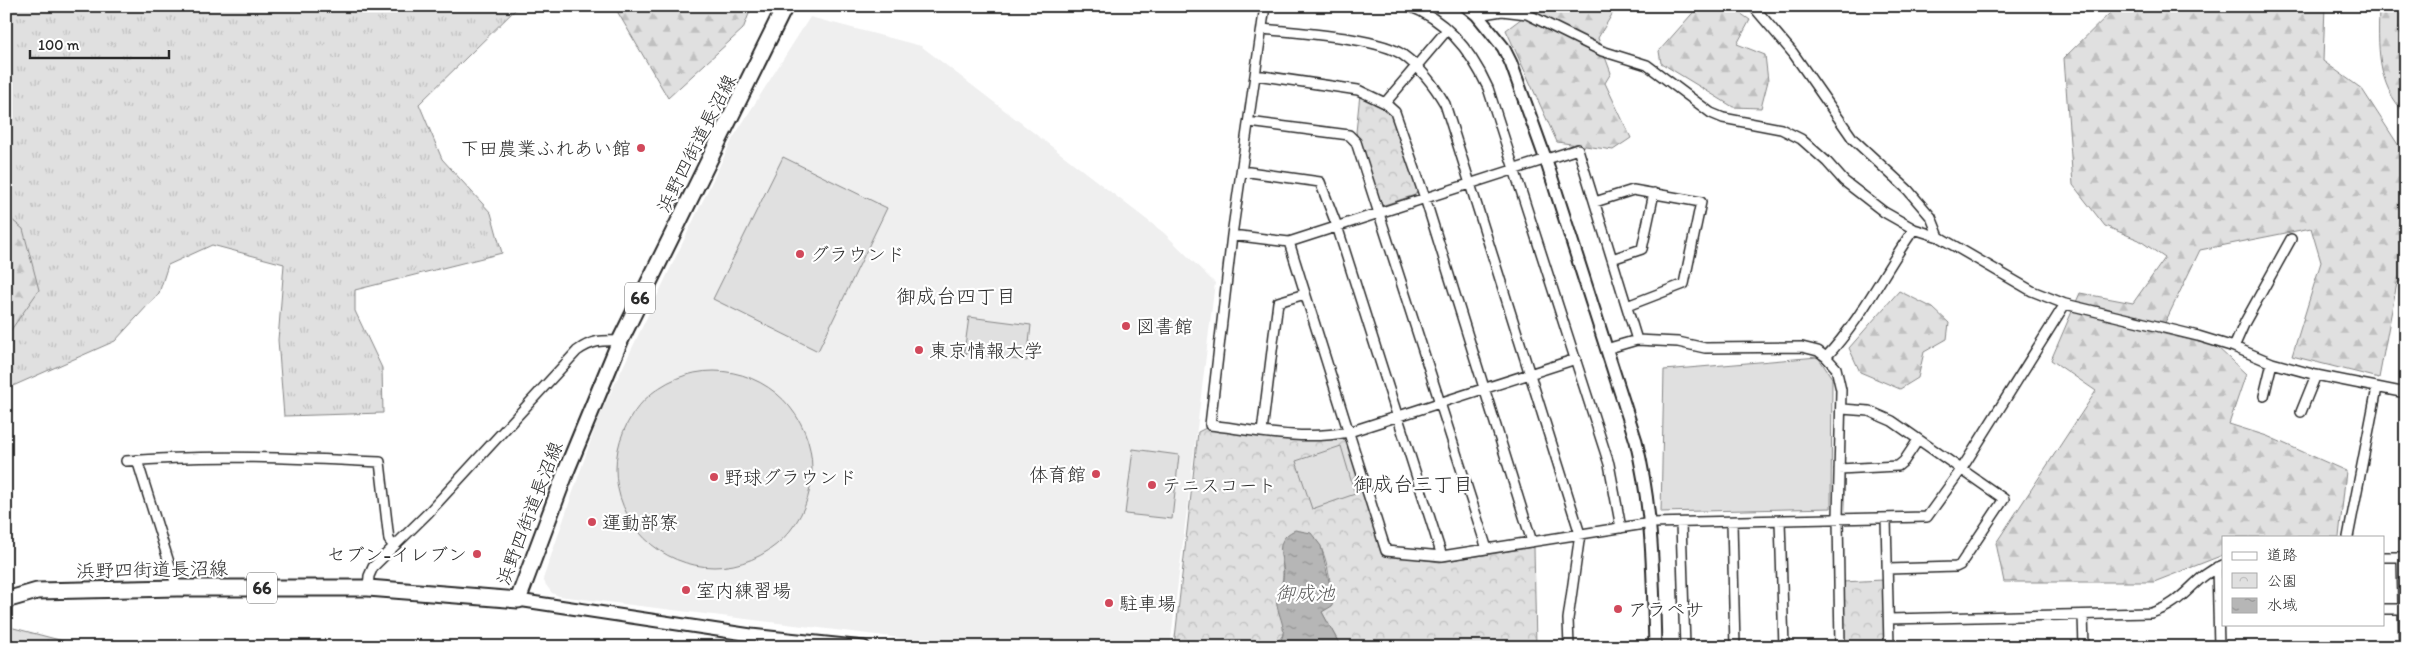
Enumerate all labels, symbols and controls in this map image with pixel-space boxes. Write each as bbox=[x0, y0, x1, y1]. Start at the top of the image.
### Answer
scale bar bbox=[30, 28, 169, 60]
text: 100 m bbox=[38, 36, 80, 54]
street label: 浜野四街道長沼線 bbox=[652, 70, 741, 216]
place label: 下田農業ふれあい館 bbox=[460, 137, 631, 160]
marker: 下田農業ふれあい館 bbox=[635, 142, 647, 154]
place label: グラウンド bbox=[810, 243, 905, 266]
marker: グラウンド bbox=[794, 248, 806, 260]
road number: 66 bbox=[625, 282, 655, 314]
district label: 御成台四丁目 bbox=[896, 284, 1016, 308]
place label: 図書館 bbox=[1136, 315, 1193, 338]
marker: 図書館 bbox=[1120, 320, 1132, 332]
place label: 東京情報大学 bbox=[929, 339, 1043, 362]
marker: 東京情報大学 bbox=[913, 344, 925, 356]
street label: 浜野四街道長沼線 bbox=[491, 438, 567, 588]
place label: 体育館 bbox=[1029, 463, 1086, 486]
place label: 野球グラウンド bbox=[724, 466, 857, 489]
marker: 体育館 bbox=[1090, 468, 1102, 480]
marker: 野球グラウンド bbox=[708, 471, 720, 483]
district label: 御成台三丁目 bbox=[1353, 472, 1473, 496]
place label: テニスコート bbox=[1162, 474, 1276, 497]
marker: テニスコート bbox=[1146, 479, 1158, 491]
place label: 運動部寮 bbox=[602, 511, 678, 534]
marker: 運動部寮 bbox=[586, 516, 598, 528]
legend bbox=[2222, 536, 2384, 626]
place label: セブン-イレブン bbox=[326, 543, 467, 566]
text: 道路 bbox=[2267, 546, 2297, 564]
marker: セブン-イレブン bbox=[471, 548, 483, 560]
street label: 浜野四街道長沼線 bbox=[76, 557, 228, 582]
road number: 66 bbox=[247, 572, 277, 604]
text: 公園 bbox=[2267, 572, 2297, 590]
place label: 室内練習場 bbox=[696, 579, 791, 602]
water label: 御成池 bbox=[1275, 581, 1336, 605]
marker: 室内練習場 bbox=[680, 584, 692, 596]
place label: 駐車場 bbox=[1119, 592, 1176, 615]
text: 水域 bbox=[2267, 596, 2297, 614]
marker: 駐車場 bbox=[1103, 597, 1115, 609]
place label: アラペサ bbox=[1628, 598, 1704, 621]
marker: アラペサ bbox=[1612, 603, 1624, 615]

